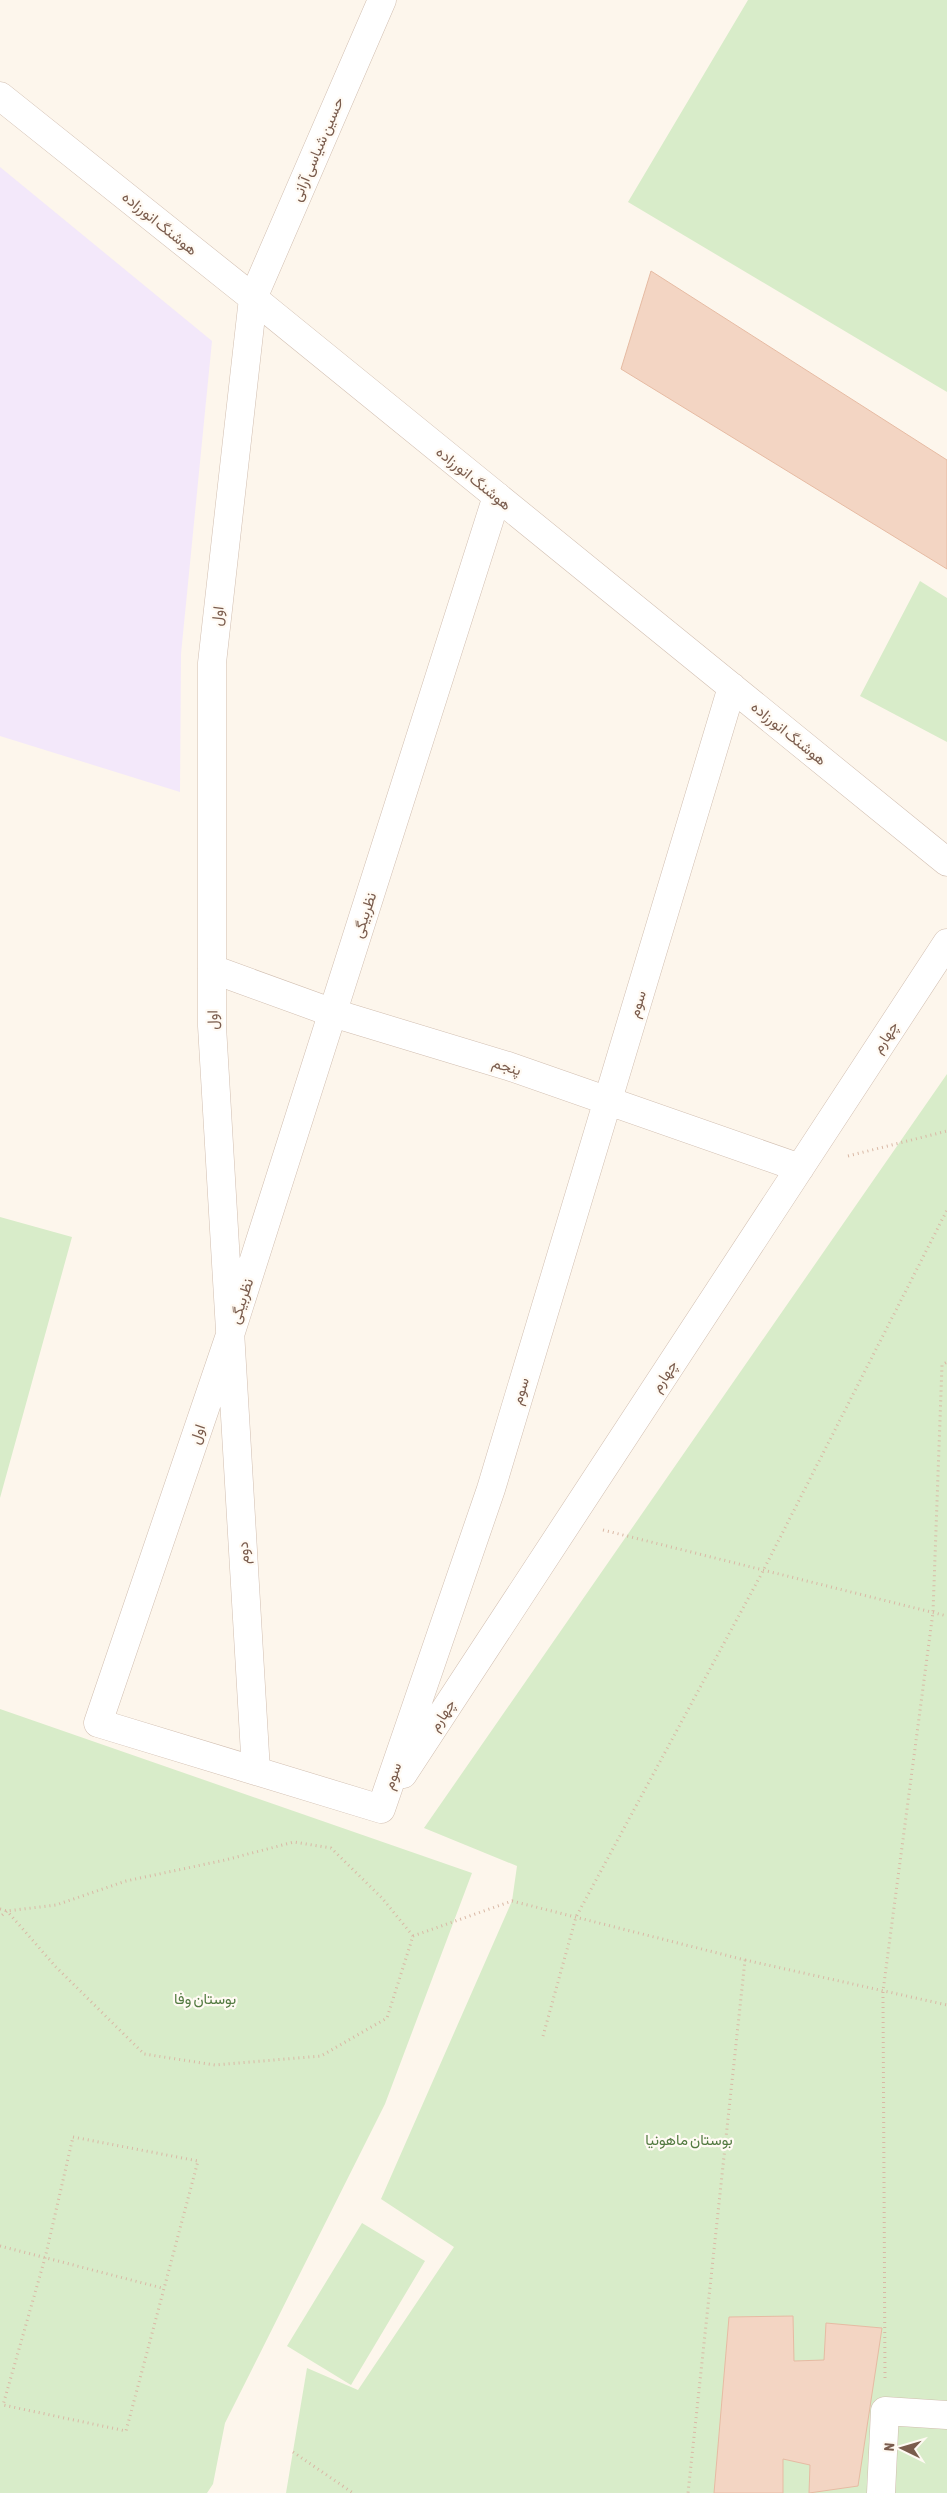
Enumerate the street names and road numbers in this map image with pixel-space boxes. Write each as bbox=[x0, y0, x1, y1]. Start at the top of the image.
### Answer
street label: حسین شیاسی آرانی bbox=[287, 94, 348, 204]
street label: هوشنگ انورزاده bbox=[119, 188, 201, 259]
street label: هوشنگ انورزاده bbox=[433, 443, 515, 514]
street label: اول bbox=[208, 605, 227, 627]
street label: هوشنگ انورزاده bbox=[748, 698, 830, 769]
street label: نظربیگی bbox=[349, 890, 381, 941]
street label: سوم bbox=[625, 988, 651, 1020]
street label: اول bbox=[203, 1010, 222, 1030]
street label: چهارم bbox=[869, 1018, 903, 1057]
street label: پنجم bbox=[490, 1053, 524, 1081]
street label: نظربیگی bbox=[226, 1276, 258, 1327]
street label: چهارم bbox=[648, 1357, 682, 1396]
street label: سوم bbox=[508, 1375, 534, 1407]
street label: اول bbox=[186, 1422, 209, 1446]
street label: دوم bbox=[234, 1541, 254, 1565]
street label: چهارم bbox=[426, 1696, 460, 1735]
street label: سوم bbox=[379, 1760, 406, 1792]

